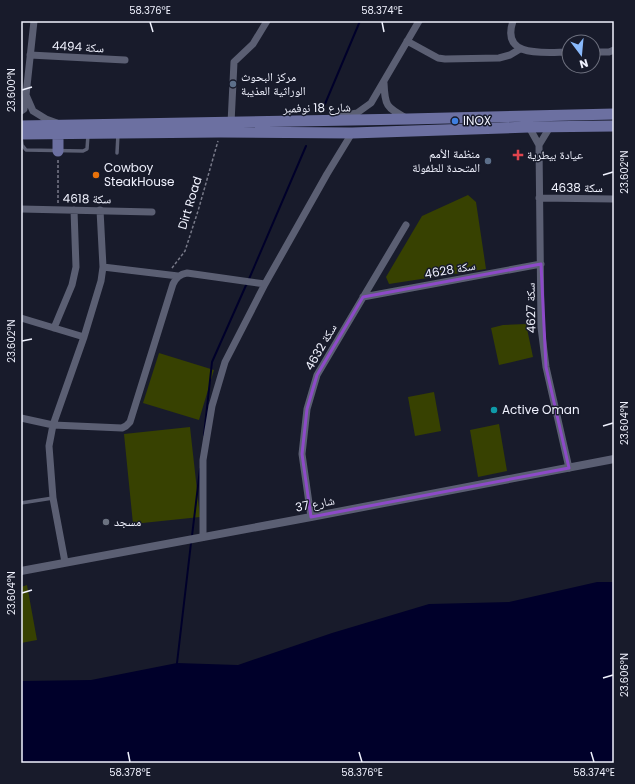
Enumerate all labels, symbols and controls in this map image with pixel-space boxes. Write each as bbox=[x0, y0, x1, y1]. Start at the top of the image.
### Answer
text: 58.376°E bbox=[129, 3, 171, 18]
text: 58.374°E bbox=[361, 3, 403, 18]
north arrow bbox=[561, 34, 601, 74]
street label: سكة 4494 bbox=[51, 37, 105, 56]
text: N bbox=[578, 55, 590, 72]
text: 23.600°N bbox=[4, 68, 19, 112]
place label: مركز البحوث الوراثية العذيبة bbox=[241, 68, 306, 99]
marker: مركز البحوث الوراثية العذيبة bbox=[228, 79, 238, 89]
street label: شارع 18 نوفمبر bbox=[282, 98, 351, 117]
place label: INOX bbox=[463, 112, 491, 129]
marker: INOX bbox=[450, 116, 460, 126]
place label: منظمة الأمم المتحدة للطفولة bbox=[412, 145, 480, 176]
place label: عيادة بيطرية bbox=[527, 146, 583, 163]
marker: عيادة بيطرية bbox=[512, 149, 524, 161]
text: 23.602°N bbox=[617, 150, 632, 194]
marker: منظمة الأمم المتحدة للطفولة bbox=[483, 156, 493, 166]
place label: Cowboy SteakHouse bbox=[104, 159, 175, 190]
marker: Cowboy SteakHouse bbox=[91, 170, 101, 180]
street label: Dirt Road bbox=[173, 174, 206, 231]
street label: سكة 4638 bbox=[551, 179, 603, 196]
street label: سكة 4618 bbox=[63, 190, 112, 207]
street label: سكة 4628 bbox=[423, 257, 477, 282]
street label: سكة 4627 bbox=[522, 282, 539, 333]
text: 23.602°N bbox=[4, 319, 19, 363]
street label: سكة 4632 bbox=[300, 320, 341, 373]
place label: Active Oman bbox=[502, 401, 580, 418]
text: 23.604°N bbox=[617, 401, 632, 445]
marker: Active Oman bbox=[489, 405, 499, 415]
street label: شارع 37 bbox=[294, 491, 336, 516]
place label: مسجد bbox=[114, 513, 141, 530]
marker: مسجد bbox=[101, 517, 111, 527]
text: 23.604°N bbox=[4, 571, 19, 615]
text: 23.606°N bbox=[617, 653, 632, 697]
text: 58.378°E bbox=[109, 765, 151, 780]
text: 58.376°E bbox=[341, 765, 383, 780]
text: 58.374°E bbox=[573, 765, 615, 780]

